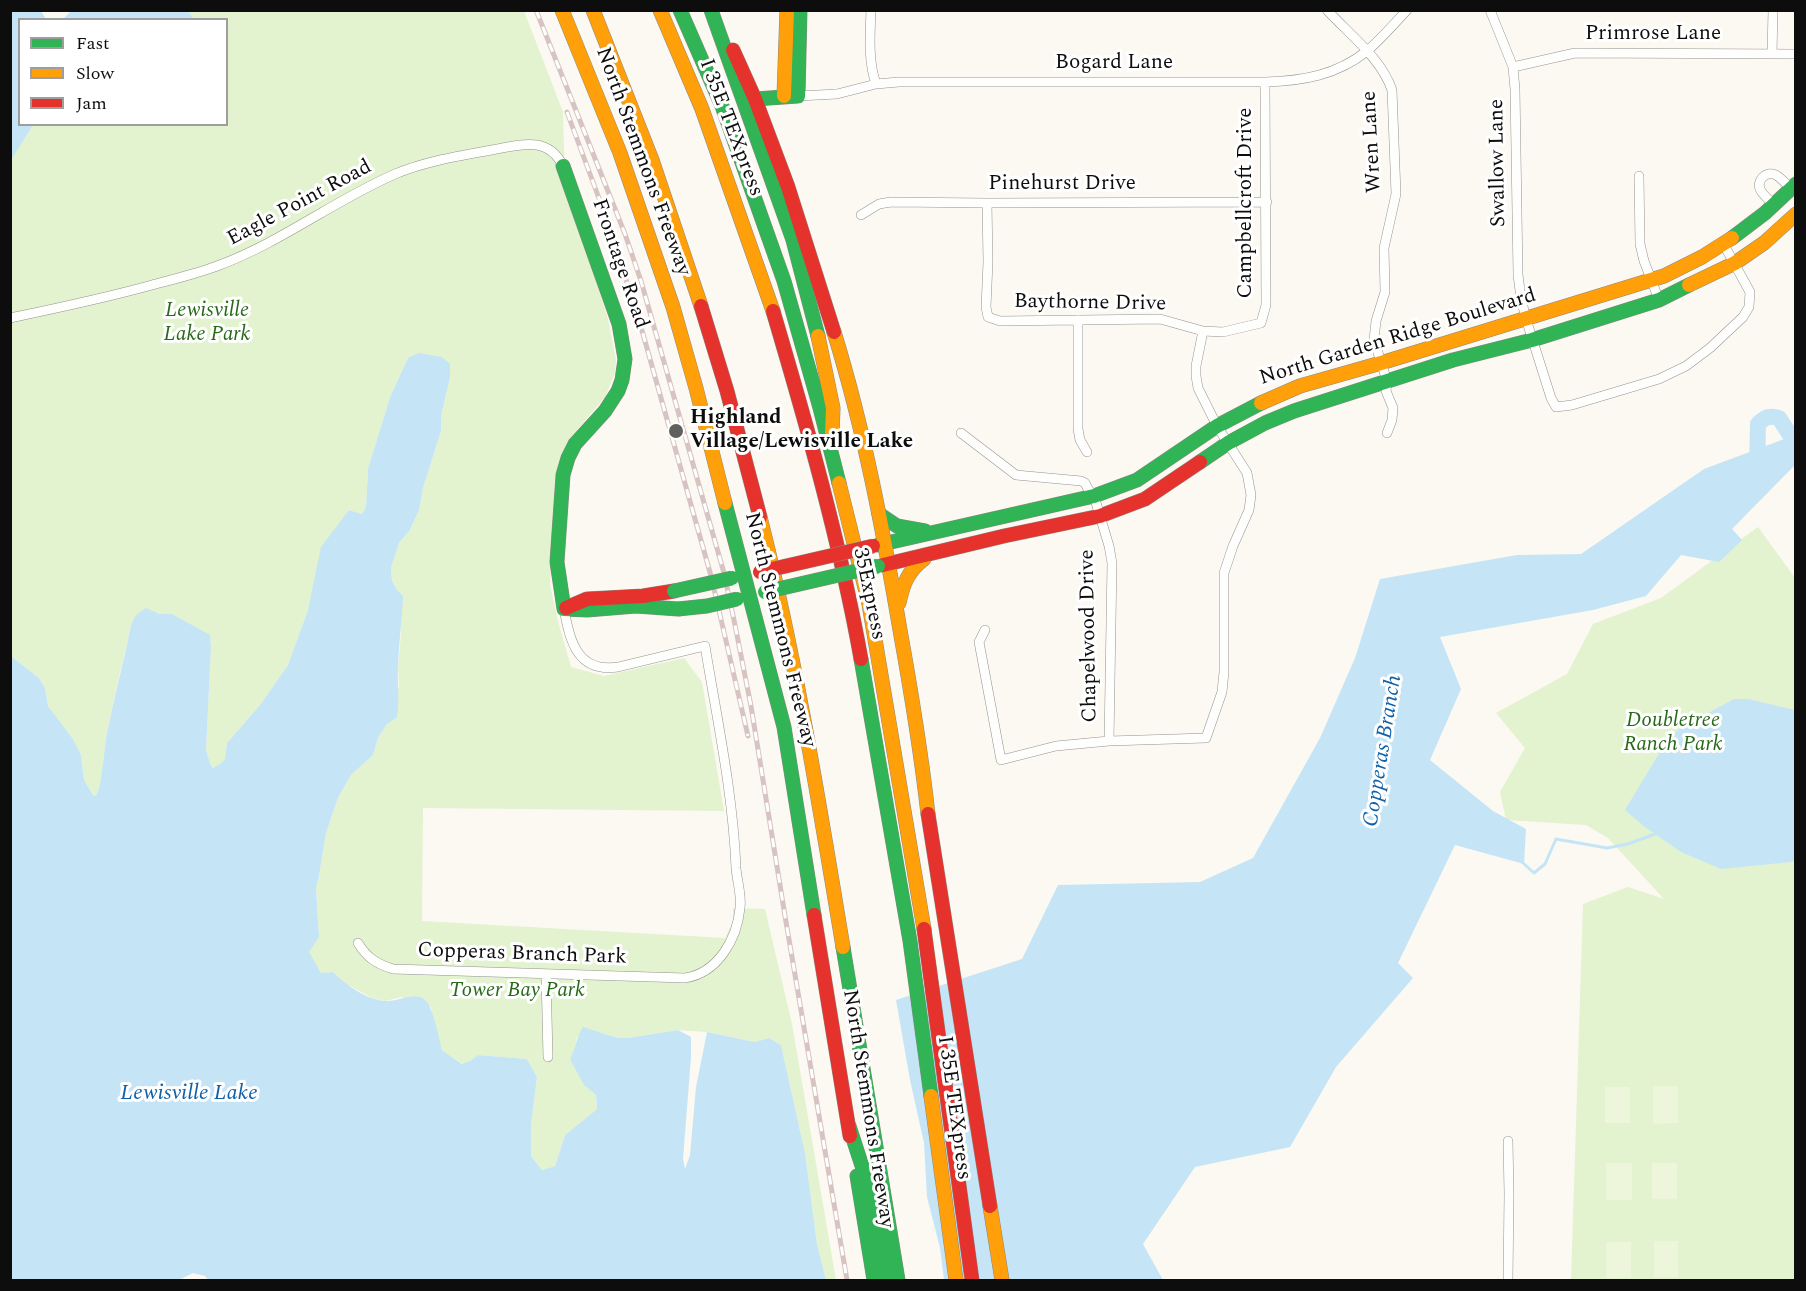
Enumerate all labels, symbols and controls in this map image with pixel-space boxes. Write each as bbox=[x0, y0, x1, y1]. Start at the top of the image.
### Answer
legend bbox=[18, 18, 228, 126]
street label: Primrose Lane bbox=[1585, 22, 1721, 48]
text: Fast bbox=[76, 30, 109, 57]
street label: North Stemmons Freeway bbox=[589, 44, 695, 280]
street label: Bogard Lane bbox=[1055, 51, 1173, 77]
street label: I 35E TEXpress bbox=[692, 56, 768, 200]
text: Slow bbox=[76, 60, 114, 87]
text: Jam bbox=[76, 90, 107, 117]
street label: Wren Lane bbox=[1358, 90, 1388, 194]
street label: Swallow Lane bbox=[1485, 99, 1513, 227]
street label: Campbellcroft Drive bbox=[1234, 108, 1260, 298]
street label: Eagle Point Road bbox=[224, 155, 376, 253]
street label: Pinehurst Drive bbox=[988, 172, 1136, 198]
street label: Frontage Road bbox=[585, 196, 653, 332]
street label: North Garden Ridge Boulevard bbox=[1256, 284, 1540, 392]
street label: Baythorne Drive bbox=[1014, 290, 1166, 318]
park label: Lewisville Lake Park bbox=[164, 299, 250, 349]
place label: Highland Village/Lewisville Lake bbox=[690, 406, 913, 456]
marker: Highland Village/Lewisville Lake bbox=[667, 422, 685, 440]
street label: North Stemmons Freeway bbox=[738, 510, 820, 750]
street label: 35Express bbox=[846, 546, 890, 642]
street label: Chapelwood Drive bbox=[1076, 549, 1104, 723]
water label: Copperas Branch bbox=[1359, 673, 1409, 829]
park label: Doubletree Ranch Park bbox=[1624, 709, 1722, 759]
street label: Copperas Branch Park bbox=[417, 939, 627, 971]
park label: Tower Bay Park bbox=[449, 979, 585, 1005]
street label: North Stemmons Freeway bbox=[836, 988, 898, 1230]
street label: I 35E TEXpress bbox=[930, 1034, 976, 1182]
water label: Lewisville Lake bbox=[120, 1082, 258, 1108]

